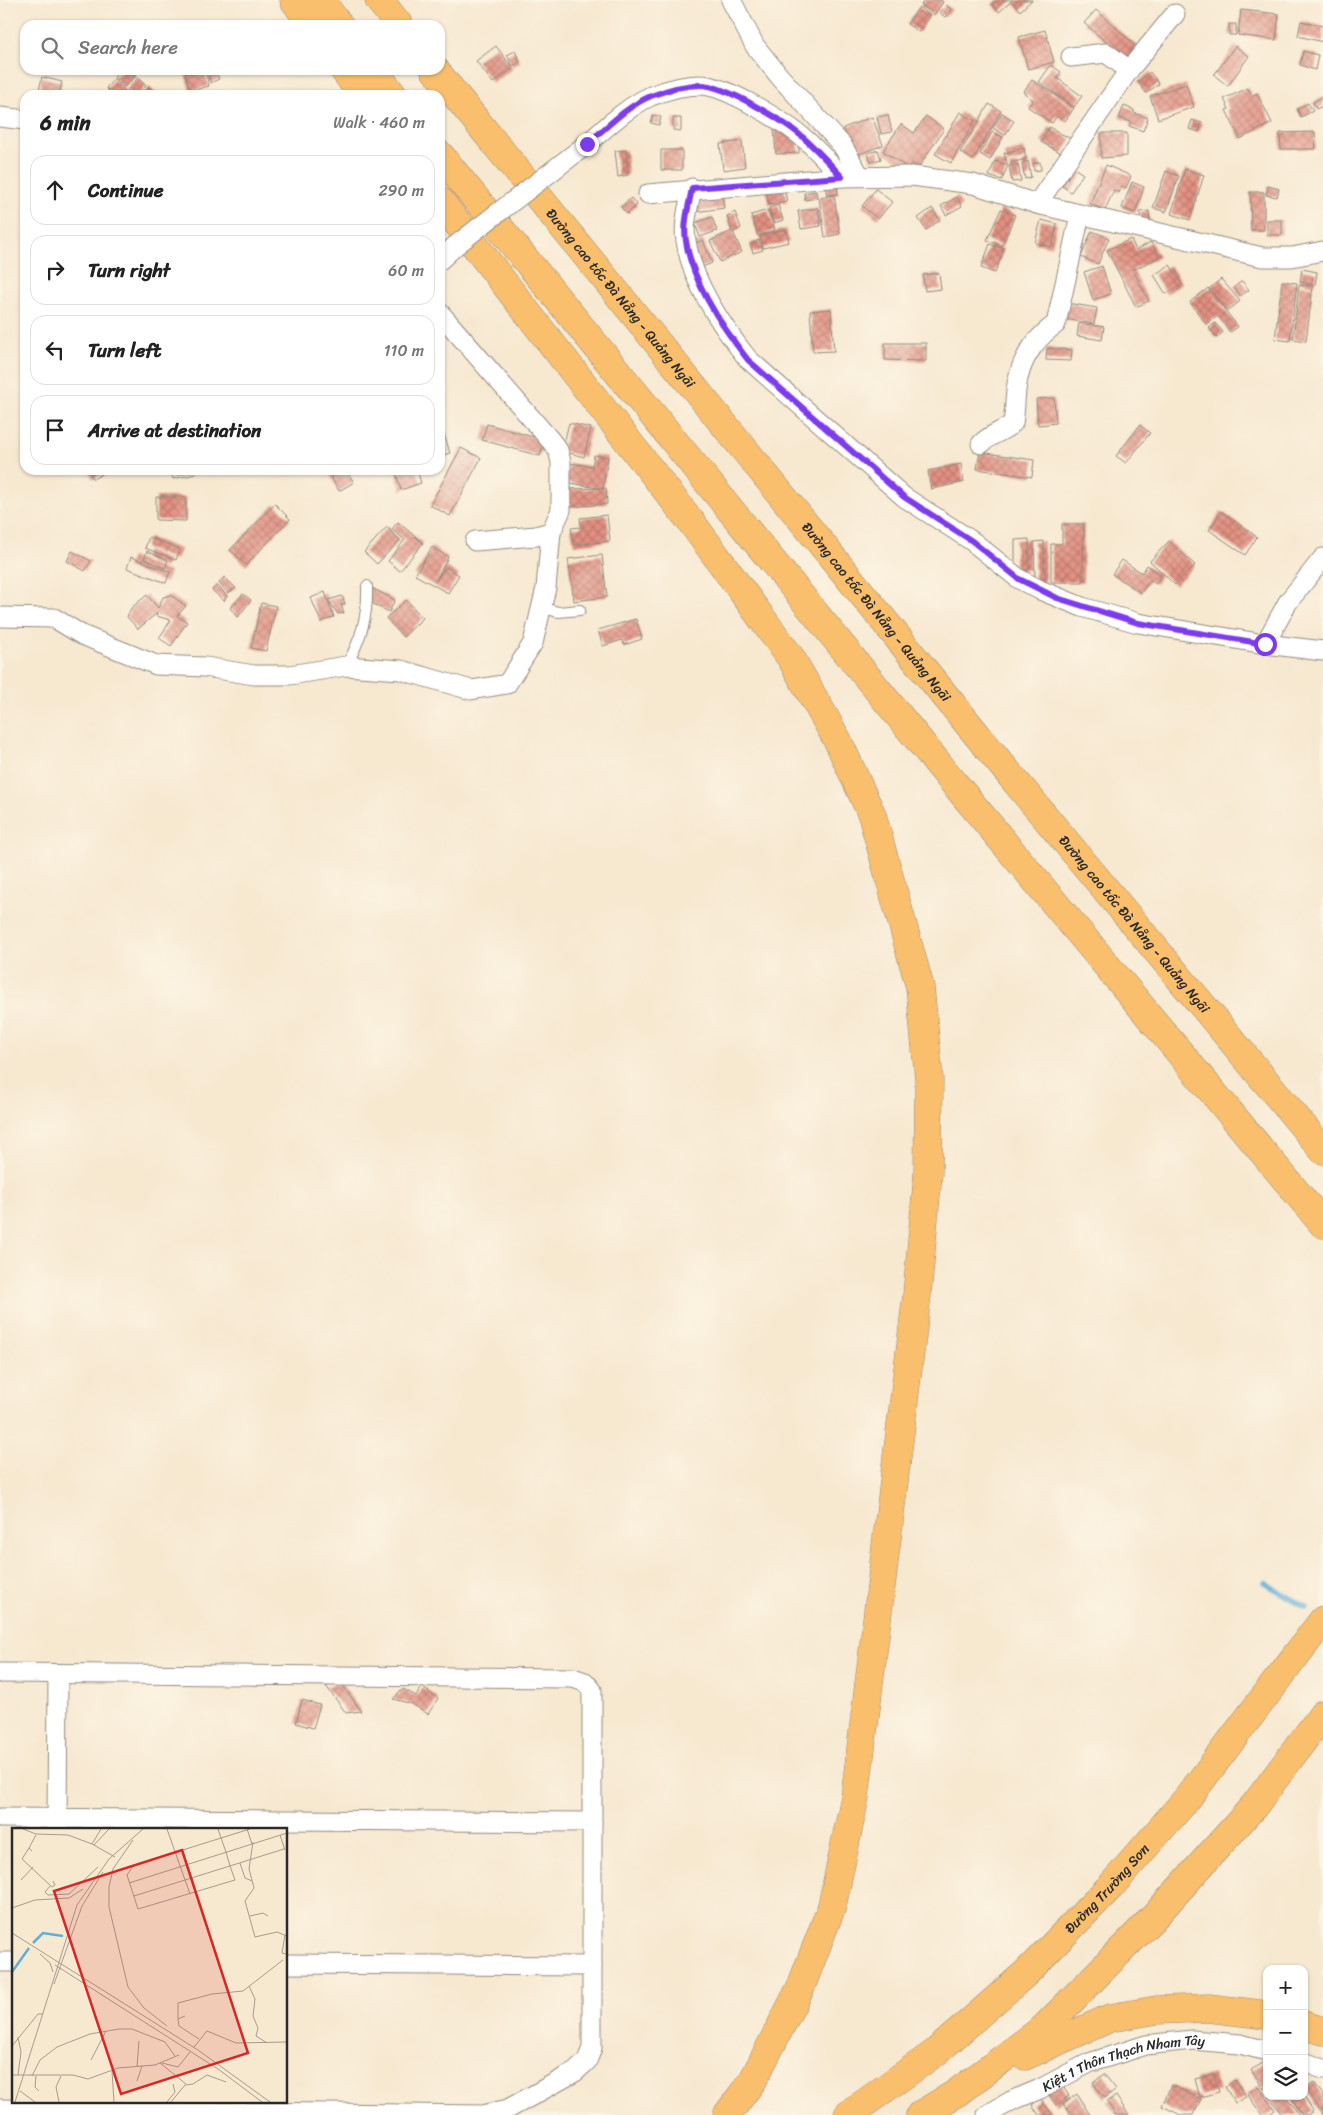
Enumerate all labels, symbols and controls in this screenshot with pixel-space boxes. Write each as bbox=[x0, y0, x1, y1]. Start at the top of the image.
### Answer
search box bbox=[20, 20, 445, 75]
text: Search here bbox=[78, 31, 178, 64]
icon: search bbox=[38, 34, 66, 62]
text: 6 min bbox=[40, 104, 91, 142]
text: Walk · 460 m bbox=[333, 108, 425, 137]
route end bbox=[576, 133, 599, 156]
text: Continue bbox=[88, 174, 164, 207]
icon: ahead bbox=[41, 176, 69, 204]
text: 290 m bbox=[378, 176, 424, 205]
street label: Đường cao tốc Đà Nẵng - Quảng Ngãi bbox=[539, 203, 702, 395]
text: Turn right bbox=[88, 254, 170, 287]
icon: right bbox=[41, 256, 69, 284]
text: 60 m bbox=[388, 256, 424, 285]
text: Turn left bbox=[88, 334, 161, 367]
icon: left bbox=[41, 336, 69, 364]
text: 110 m bbox=[384, 336, 424, 365]
text: Arrive at destination bbox=[88, 414, 261, 447]
icon: arrive bbox=[41, 416, 69, 444]
street label: Đường cao tốc Đà Nẵng - Quảng Ngãi bbox=[795, 517, 958, 708]
route start bbox=[1254, 633, 1277, 656]
street label: Đường cao tốc Đà Nẵng - Quảng Ngãi bbox=[1052, 830, 1217, 1020]
inset map bbox=[12, 1828, 288, 2102]
street label: Đường Trường Sơn bbox=[1059, 1837, 1156, 1940]
map controls bbox=[1263, 1965, 1308, 2100]
button: + bbox=[1263, 1965, 1308, 2010]
button: − bbox=[1263, 2010, 1308, 2055]
street label: Kiệt 1 Thôn Thạch Nham Tây bbox=[1037, 2028, 1207, 2099]
button: layers bbox=[1263, 2055, 1308, 2100]

